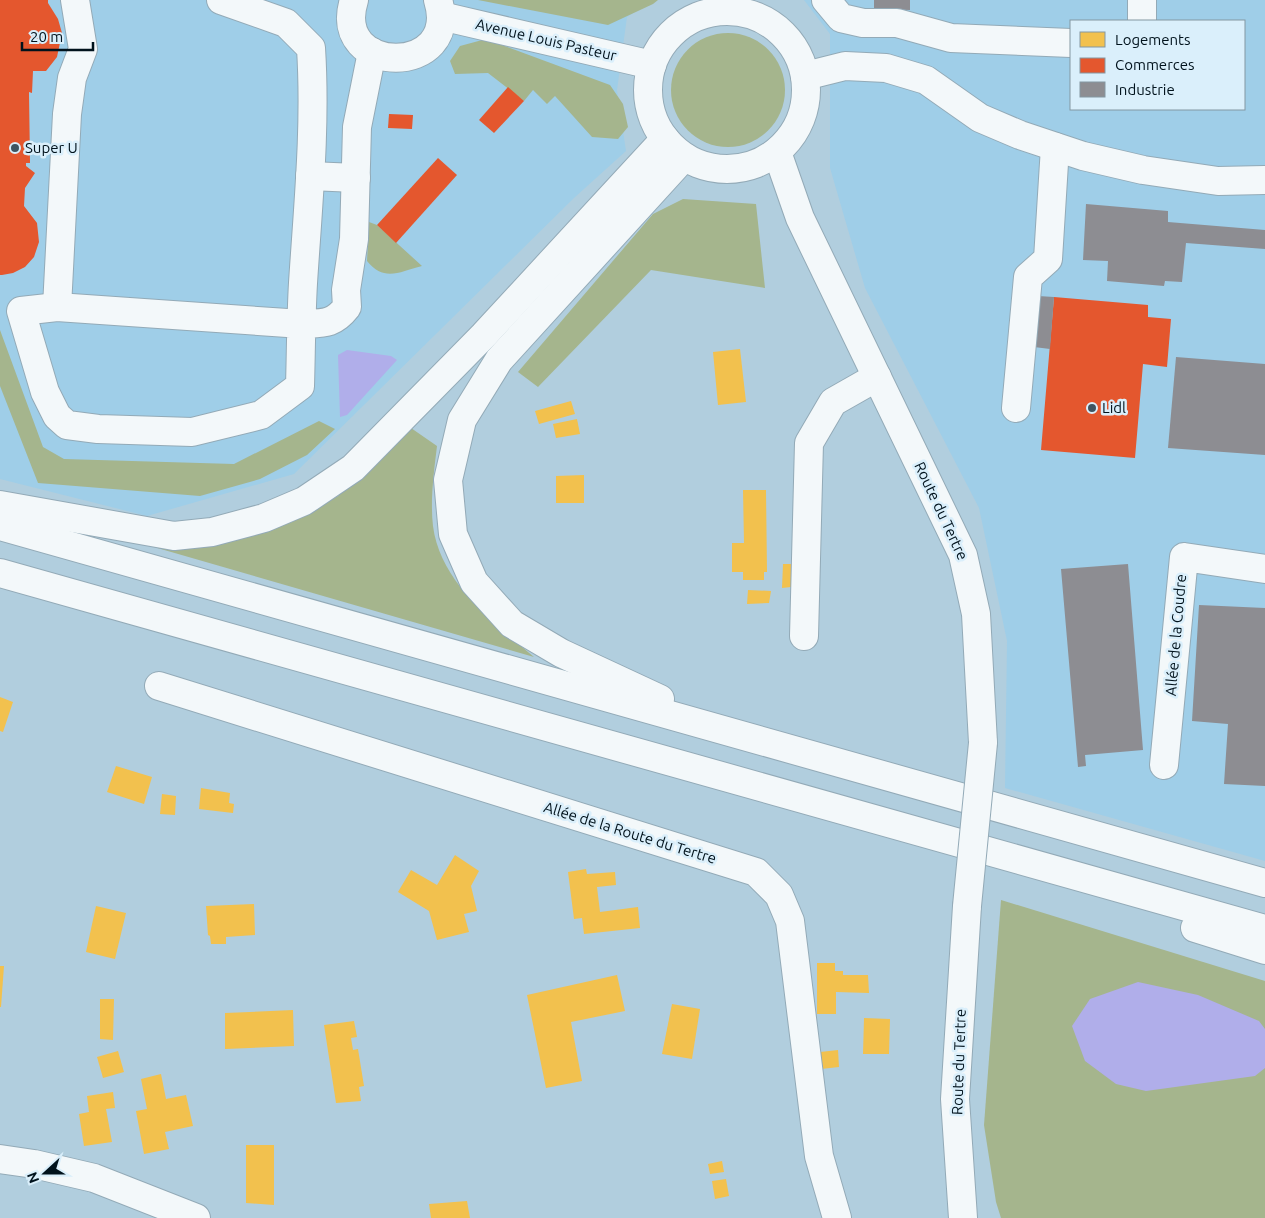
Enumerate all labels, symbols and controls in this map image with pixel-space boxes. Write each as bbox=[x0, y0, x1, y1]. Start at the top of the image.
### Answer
street label: Avenue Louis Pasteur bbox=[474, 15, 618, 64]
scale bar bbox=[22, 20, 94, 52]
legend bbox=[1070, 20, 1245, 110]
text: 20 m bbox=[30, 28, 63, 45]
text: Logements bbox=[1115, 31, 1191, 48]
text: Commerces bbox=[1115, 56, 1195, 73]
text: Industrie bbox=[1115, 81, 1175, 98]
place label: Super U bbox=[25, 139, 78, 156]
marker: Super U bbox=[9, 142, 21, 154]
place label: Lidl bbox=[1102, 399, 1126, 416]
marker: Lidl bbox=[1086, 402, 1098, 414]
street label: Route du Tertre bbox=[911, 459, 972, 563]
street label: Allée de la Coudre bbox=[1162, 573, 1189, 697]
street label: Allée de la Route du Tertre bbox=[542, 798, 719, 867]
street label: Route du Tertre bbox=[948, 1008, 969, 1115]
north arrow bbox=[20, 1148, 70, 1198]
text: N bbox=[24, 1170, 42, 1185]

